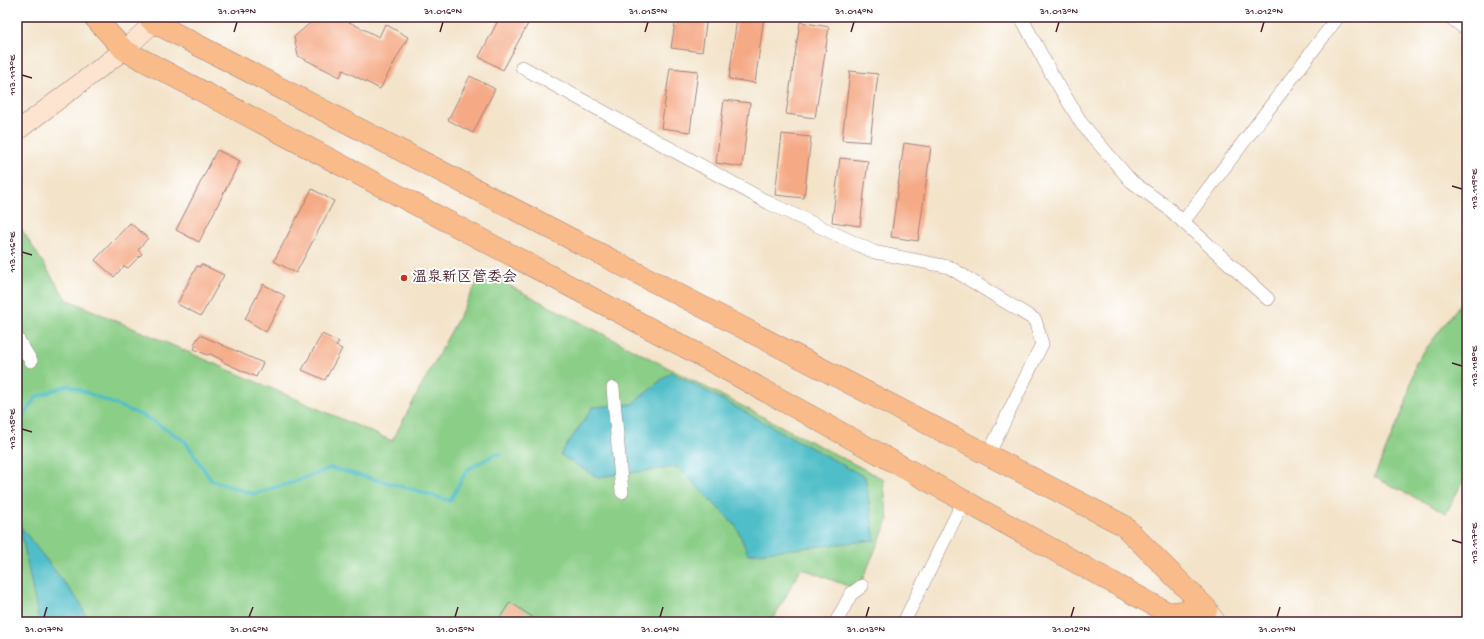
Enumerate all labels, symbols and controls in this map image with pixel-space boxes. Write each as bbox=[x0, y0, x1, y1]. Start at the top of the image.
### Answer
text: 31.017°N bbox=[217, 6, 257, 18]
text: 31.016°N bbox=[423, 6, 463, 18]
text: 31.015°N bbox=[628, 6, 668, 18]
text: 31.014°N bbox=[834, 6, 873, 18]
text: 31.013°N bbox=[1039, 6, 1079, 18]
text: 31.012°N bbox=[1244, 6, 1283, 18]
text: 113.117°E bbox=[7, 54, 19, 96]
text: 113.119°E bbox=[1469, 168, 1481, 210]
text: 113.116°E bbox=[7, 231, 19, 273]
place label: 温泉新区管委会 bbox=[412, 269, 517, 287]
marker: 温泉新区管委会 bbox=[399, 273, 409, 283]
text: 113.118°E bbox=[1469, 345, 1481, 387]
text: 113.115°E bbox=[7, 408, 19, 450]
text: 113.117°E bbox=[1469, 522, 1481, 564]
text: 31.017°N bbox=[24, 624, 64, 636]
text: 31.016°N bbox=[229, 624, 269, 636]
text: 31.015°N bbox=[435, 624, 475, 636]
text: 31.014°N bbox=[640, 624, 679, 636]
text: 31.013°N bbox=[846, 624, 886, 636]
text: 31.012°N bbox=[1051, 624, 1090, 636]
text: 31.011°N bbox=[1257, 624, 1296, 636]

